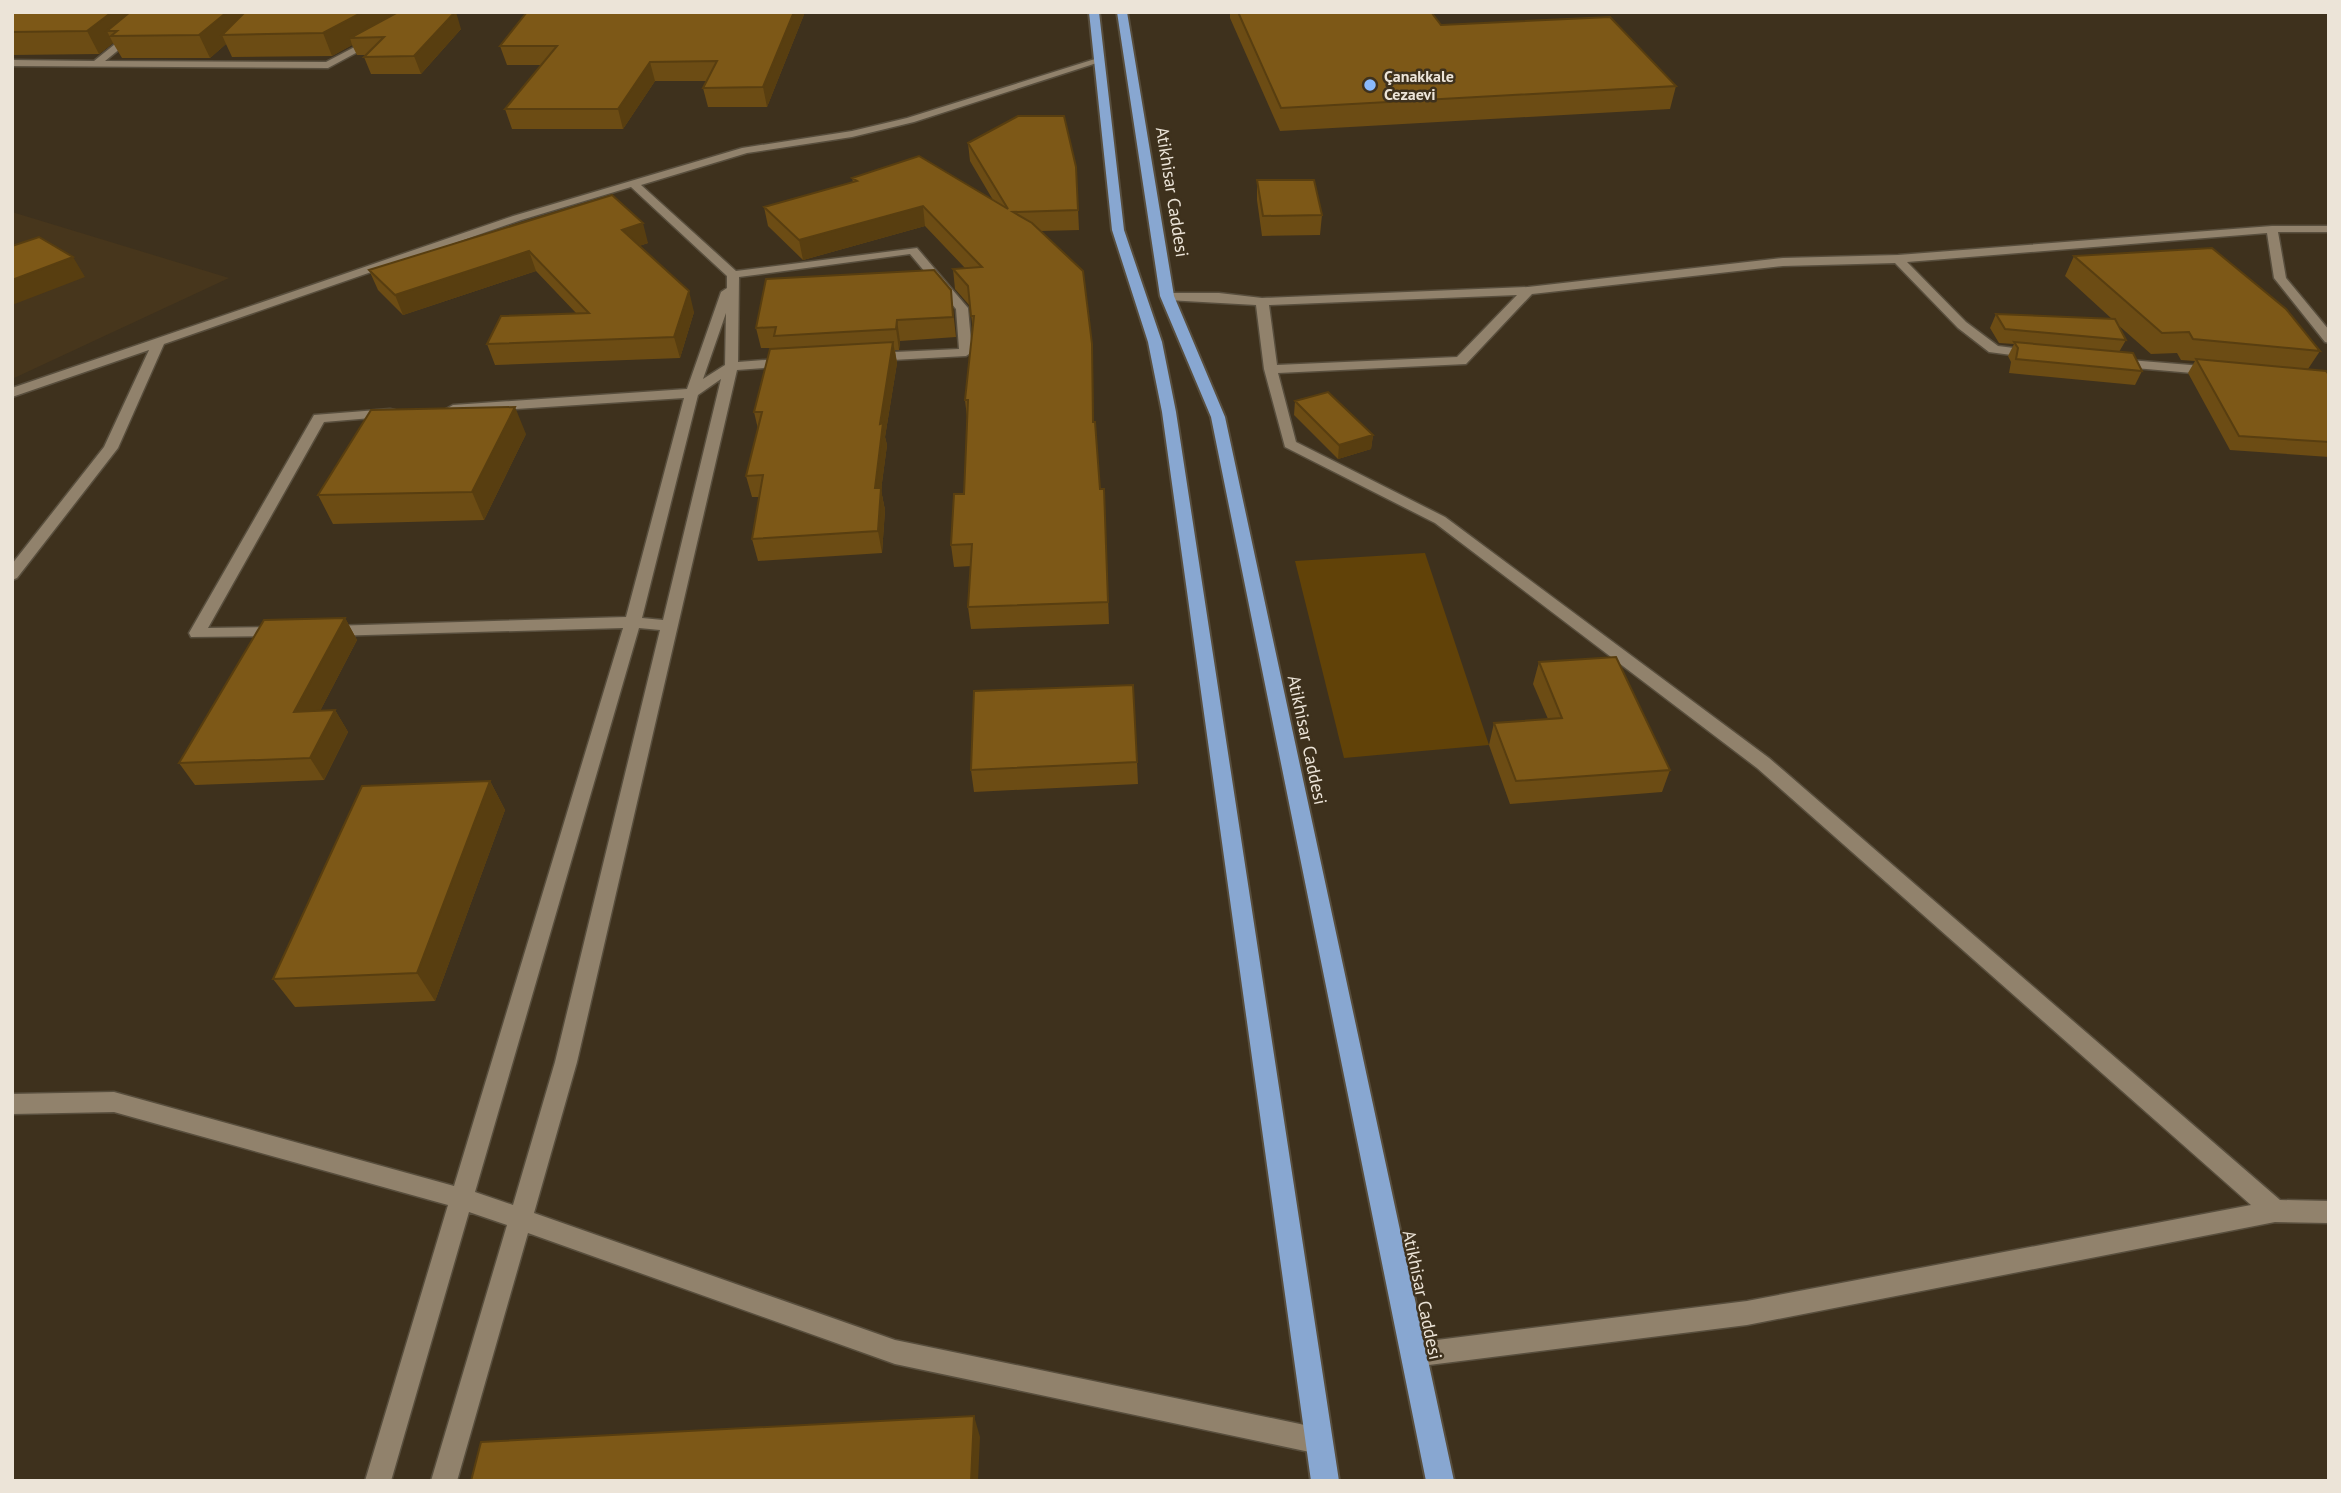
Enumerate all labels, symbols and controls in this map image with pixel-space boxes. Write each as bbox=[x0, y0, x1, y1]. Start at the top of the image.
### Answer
place label: Çanakkale Cezaevi bbox=[1384, 66, 1454, 104]
marker: Çanakkale Cezaevi bbox=[1362, 77, 1378, 93]
street label: Atikhisar Caddesi bbox=[1151, 125, 1194, 259]
street label: Atikhisar Caddesi bbox=[1283, 673, 1332, 807]
street label: Atikhisar Caddesi bbox=[1398, 1228, 1447, 1362]

